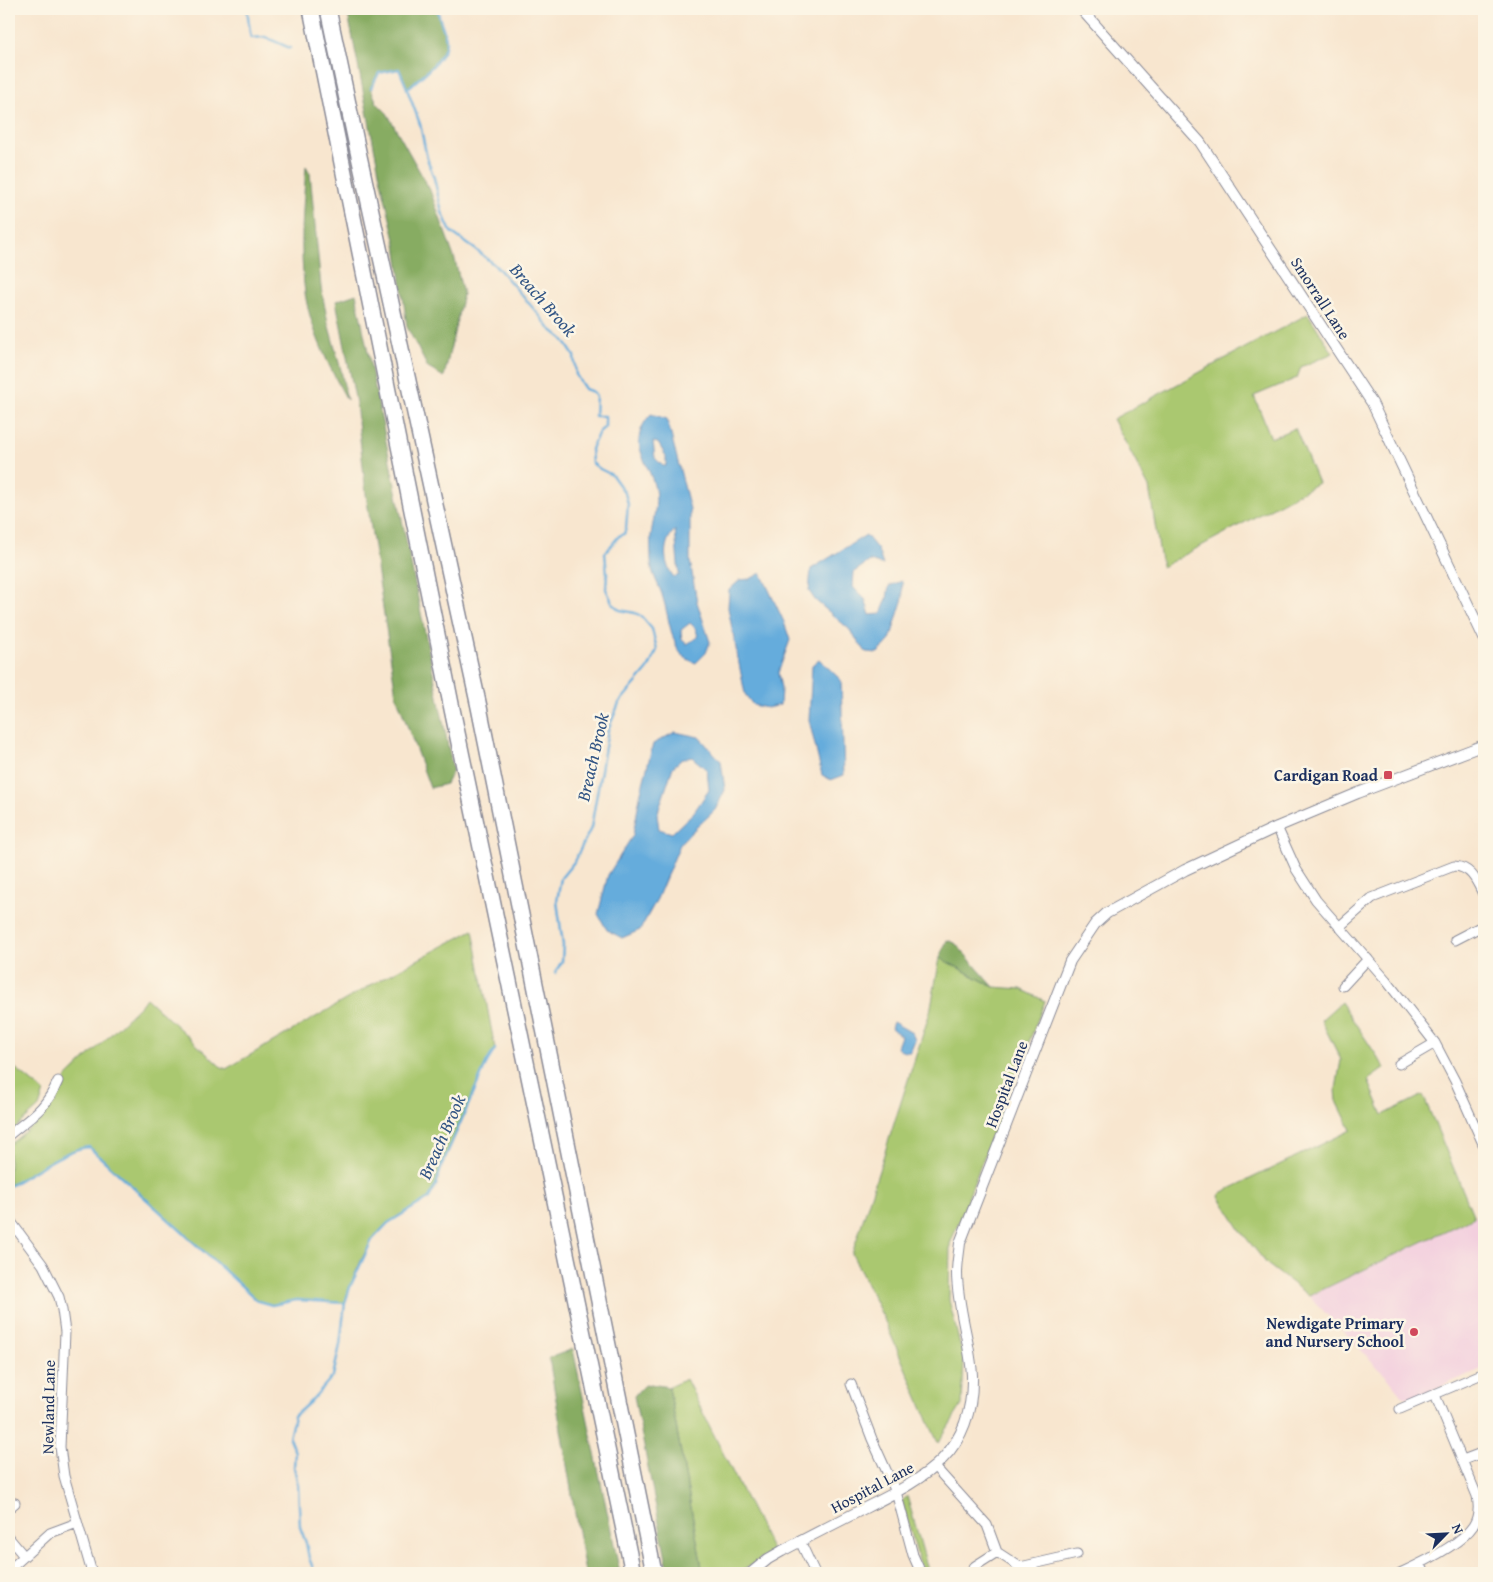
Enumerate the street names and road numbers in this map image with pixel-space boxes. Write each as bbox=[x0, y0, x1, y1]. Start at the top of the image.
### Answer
street label: Smorrall Lane bbox=[1285, 252, 1357, 344]
street label: Hospital Lane bbox=[978, 1037, 1034, 1131]
street label: Newland Lane bbox=[35, 1360, 61, 1454]
street label: Hospital Lane bbox=[826, 1455, 918, 1519]

